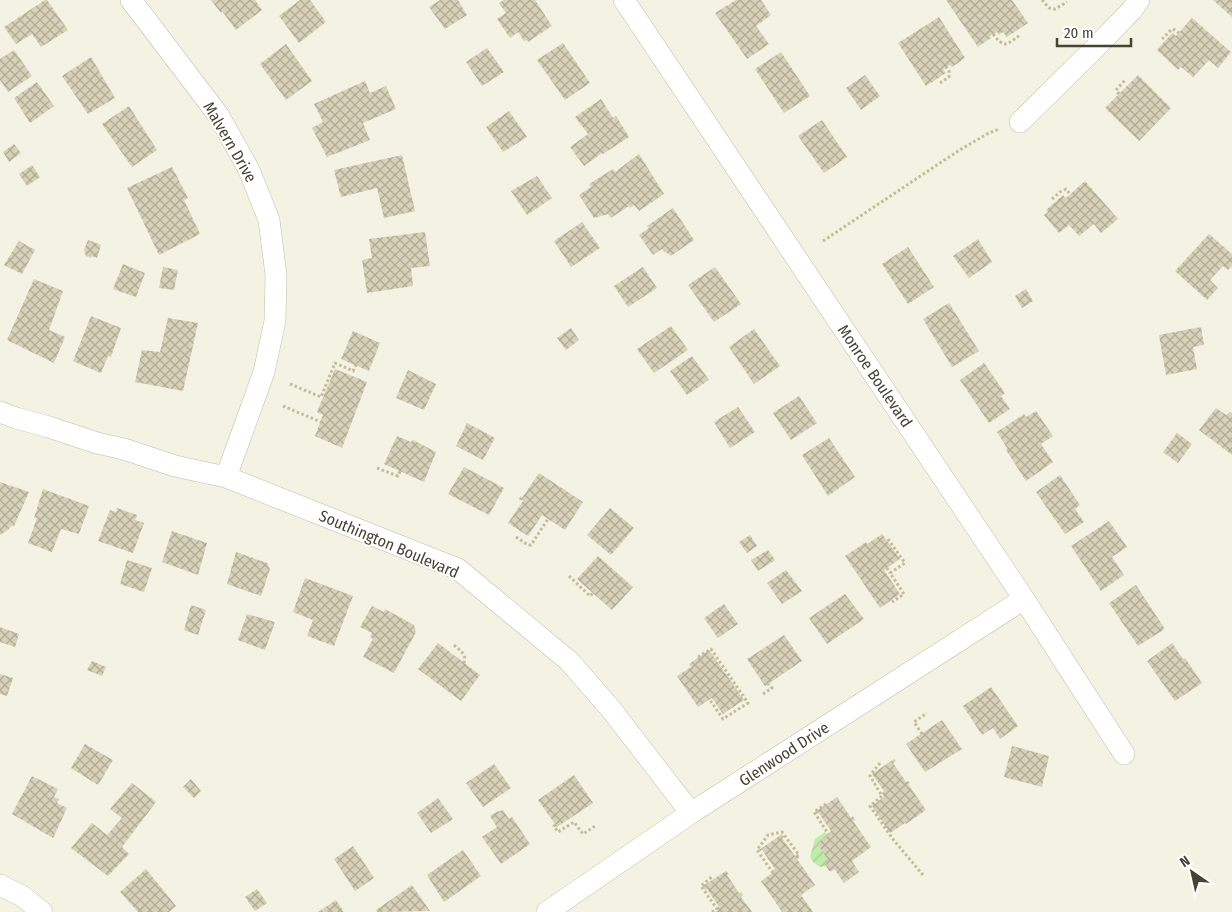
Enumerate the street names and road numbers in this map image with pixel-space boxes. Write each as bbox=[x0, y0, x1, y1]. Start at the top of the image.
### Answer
street label: Malvern Drive bbox=[199, 98, 261, 186]
street label: Monroe Boulevard bbox=[834, 321, 916, 431]
street label: Southington Boulevard bbox=[316, 506, 462, 582]
street label: Glenwood Drive bbox=[736, 718, 833, 790]

